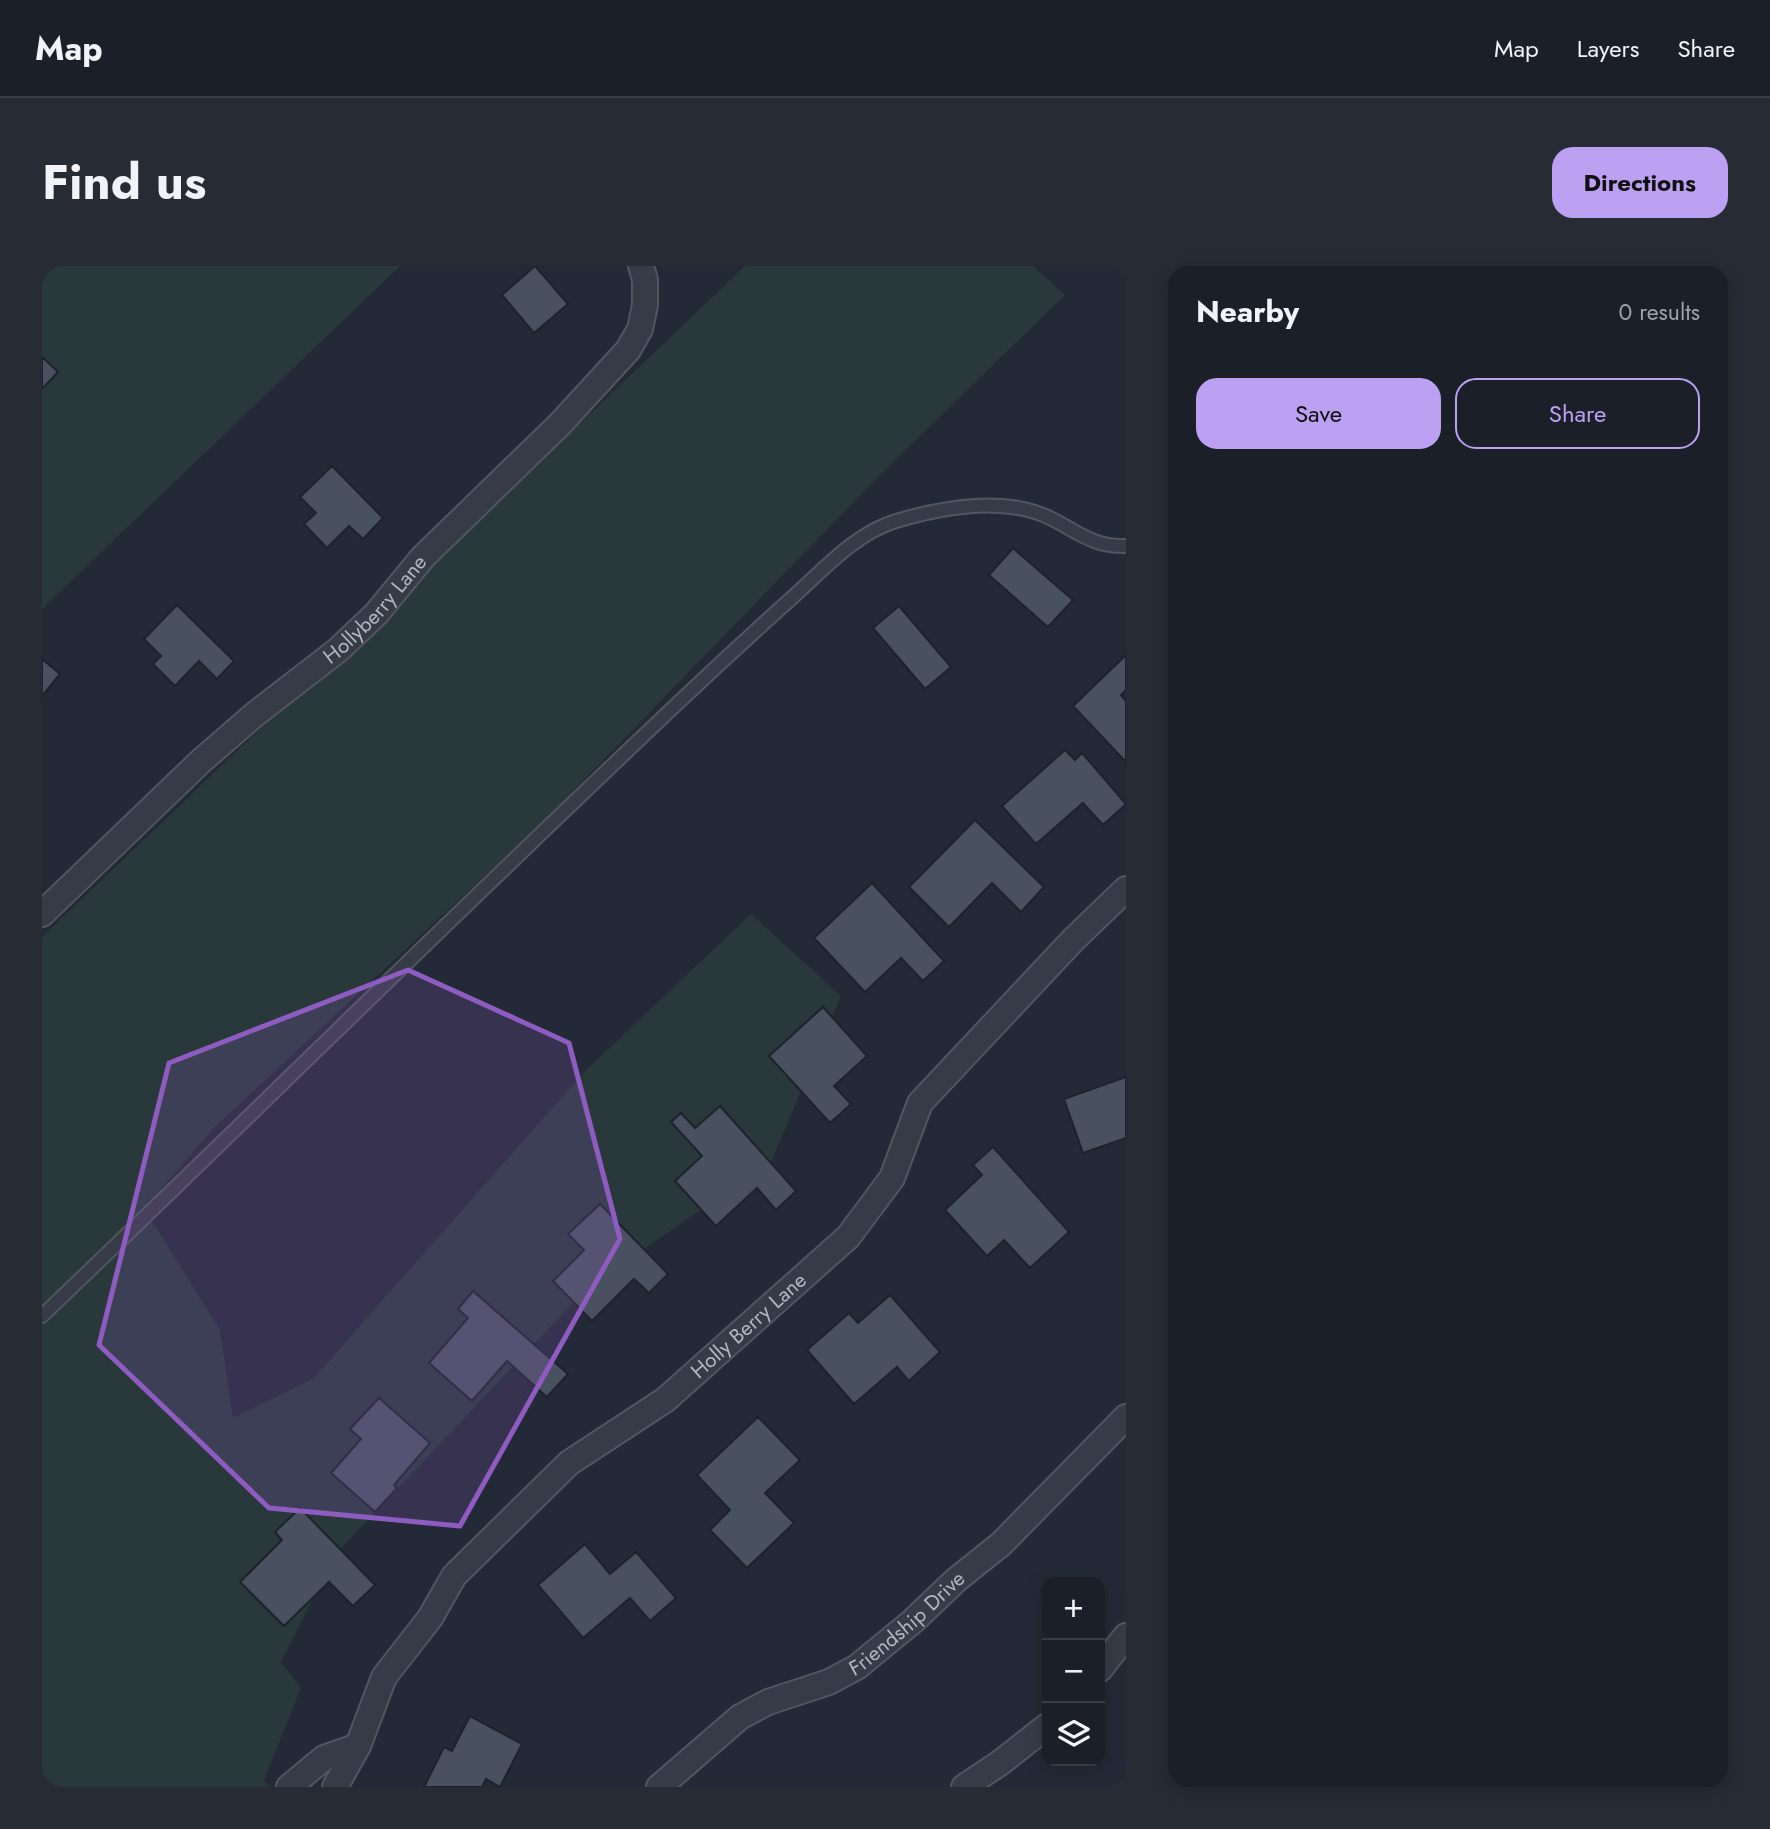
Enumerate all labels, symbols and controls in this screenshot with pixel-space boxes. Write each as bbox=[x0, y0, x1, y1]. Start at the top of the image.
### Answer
text: Map bbox=[35, 25, 103, 72]
text: Map bbox=[1494, 31, 1539, 66]
text: Layers bbox=[1577, 31, 1639, 66]
text: Share bbox=[1677, 31, 1735, 66]
text: Find us bbox=[42, 147, 206, 217]
button: Directions bbox=[1552, 147, 1728, 218]
text: Nearby bbox=[1196, 290, 1299, 333]
text: 0 results bbox=[1618, 295, 1700, 329]
button: Save bbox=[1196, 378, 1441, 449]
button: Share bbox=[1455, 378, 1700, 449]
street label: Hollyberry Lane bbox=[317, 548, 434, 671]
street label: Holly Berry Lane bbox=[684, 1266, 813, 1385]
street label: Friendship Drive bbox=[844, 1563, 971, 1684]
map controls bbox=[1042, 1577, 1105, 1766]
button: + bbox=[1042, 1577, 1105, 1640]
button: − bbox=[1042, 1640, 1105, 1703]
button: layers bbox=[1042, 1703, 1105, 1766]

